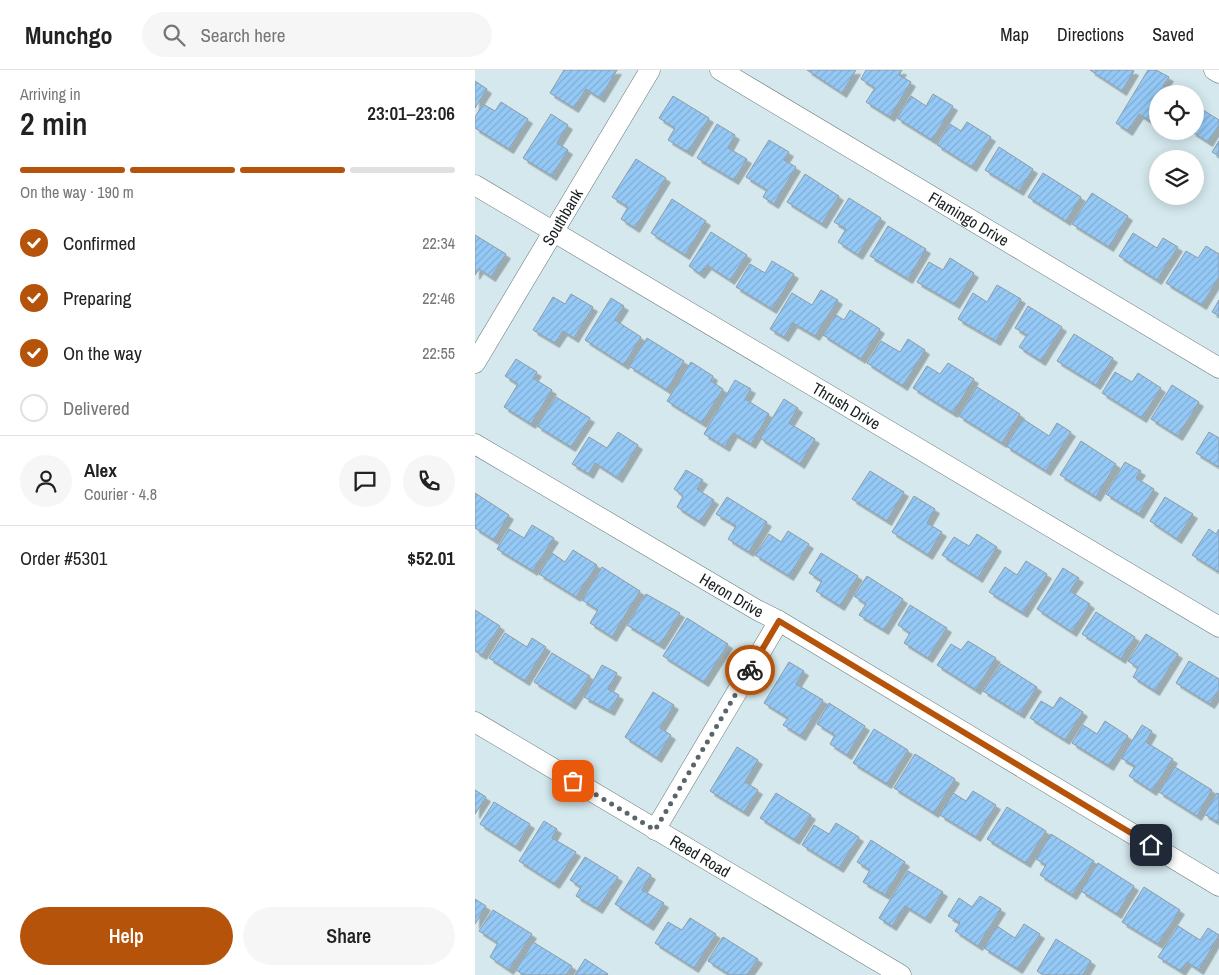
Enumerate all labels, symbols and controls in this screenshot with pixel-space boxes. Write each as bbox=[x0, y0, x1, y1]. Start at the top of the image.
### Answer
search box bbox=[142, 12, 492, 57]
text: Munchgo bbox=[25, 19, 112, 51]
icon: search bbox=[160, 21, 188, 49]
text: Search here bbox=[200, 22, 285, 48]
text: Map bbox=[1000, 22, 1029, 47]
text: Directions bbox=[1057, 22, 1124, 47]
text: Saved bbox=[1152, 22, 1194, 47]
text: Arriving in bbox=[20, 83, 81, 105]
map controls bbox=[1149, 85, 1204, 205]
button: locate bbox=[1149, 85, 1204, 140]
text: 23:01–23:06 bbox=[367, 100, 455, 126]
text: 2 min bbox=[20, 102, 88, 145]
button: layers bbox=[1149, 150, 1204, 205]
text: On the way · 190 m bbox=[20, 181, 134, 203]
street label: Southbank bbox=[537, 184, 588, 250]
street label: Flamingo Drive bbox=[925, 186, 1013, 251]
icon: check bbox=[20, 229, 48, 257]
text: Confirmed bbox=[63, 230, 136, 256]
text: 22:34 bbox=[422, 232, 455, 254]
icon: check bbox=[20, 284, 48, 312]
text: Preparing bbox=[63, 285, 131, 311]
text: 22:46 bbox=[422, 287, 455, 309]
icon: check bbox=[20, 339, 48, 367]
text: On the way bbox=[63, 340, 142, 366]
text: 22:55 bbox=[422, 342, 455, 364]
street label: Thrush Drive bbox=[808, 377, 885, 434]
text: Delivered bbox=[63, 395, 130, 421]
button: person bbox=[20, 455, 72, 507]
button: chat bbox=[339, 455, 391, 507]
button: phone bbox=[403, 455, 455, 507]
text: Alex bbox=[84, 457, 117, 483]
text: Courier · 4.8 bbox=[84, 483, 157, 505]
text: Order #5301 bbox=[20, 545, 107, 571]
text: $52.01 bbox=[407, 545, 455, 571]
street label: Heron Drive bbox=[696, 568, 767, 623]
courier bbox=[725, 645, 775, 695]
icon: bike bbox=[736, 656, 764, 684]
pin bbox=[552, 760, 594, 802]
icon: bag bbox=[559, 767, 587, 795]
pin bbox=[1130, 824, 1172, 866]
street label: Reed Road bbox=[666, 829, 734, 882]
icon: home bbox=[1137, 831, 1165, 859]
button: Help bbox=[20, 907, 233, 965]
button: Share bbox=[243, 907, 455, 965]

